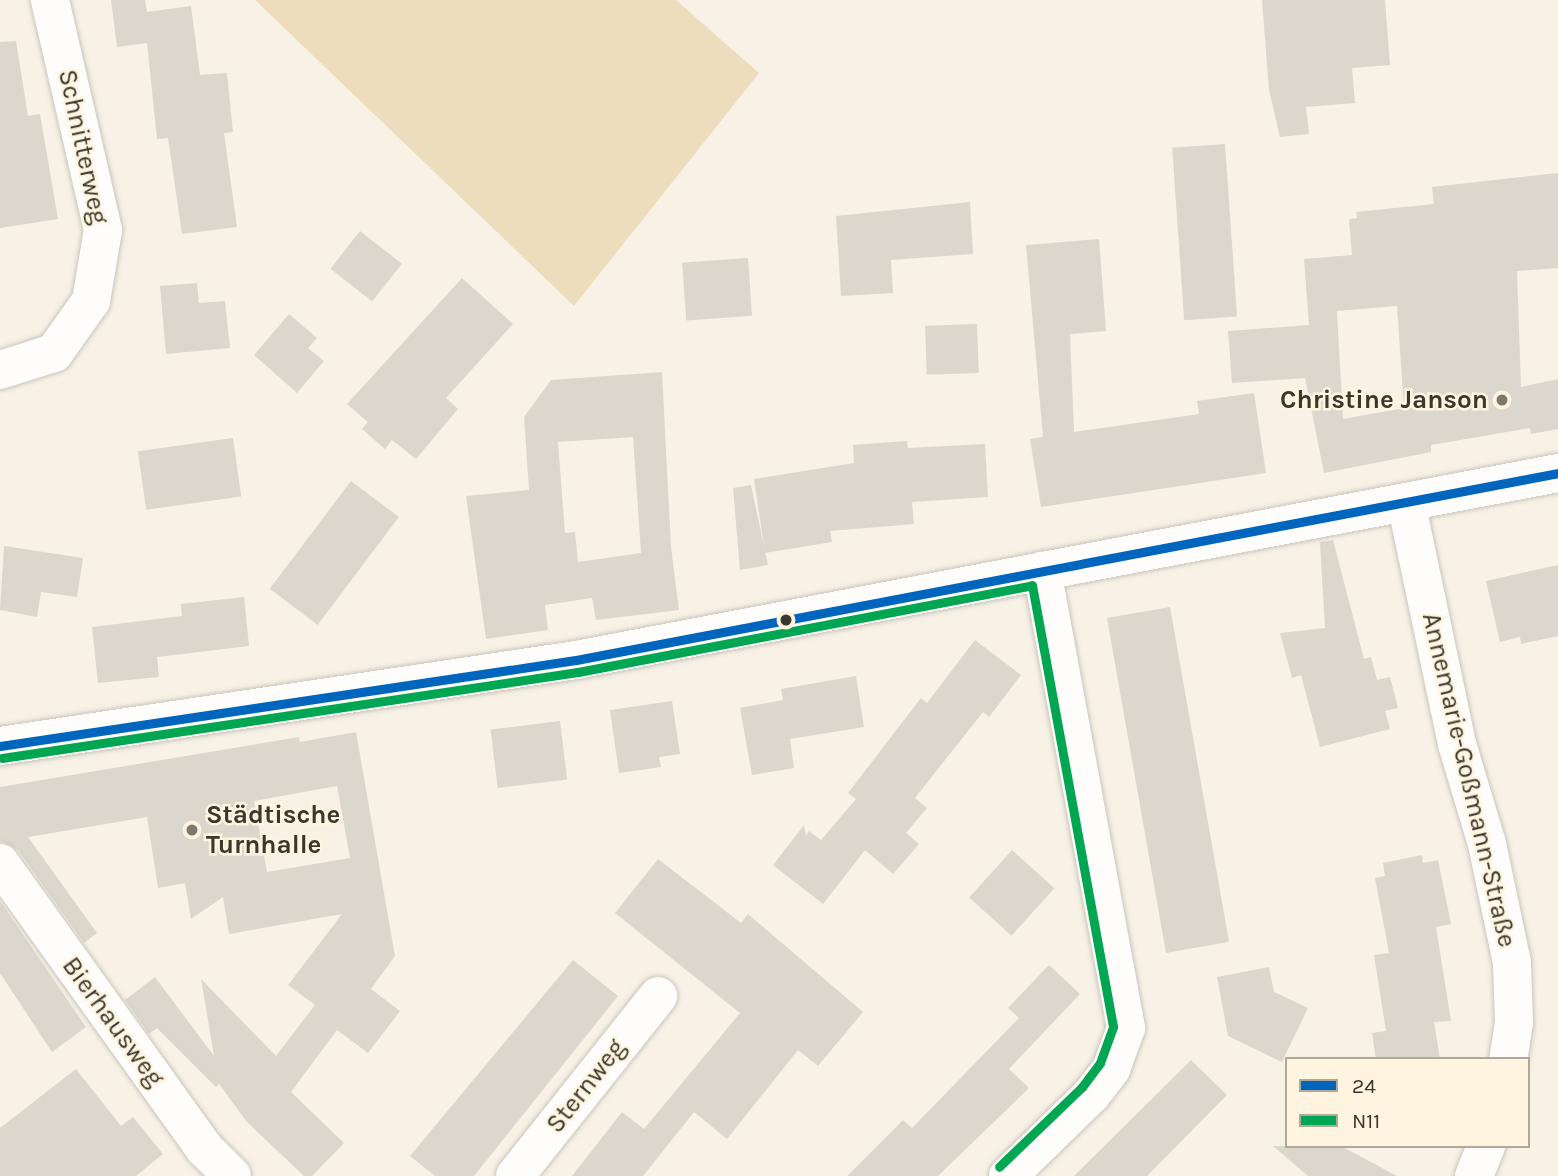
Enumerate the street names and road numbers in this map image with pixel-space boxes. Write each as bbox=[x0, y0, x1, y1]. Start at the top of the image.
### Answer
street label: Schnitterweg bbox=[51, 67, 115, 227]
street label: Annemarie-Goßmann-Straße bbox=[1415, 610, 1523, 950]
street label: Bierhausweg bbox=[55, 951, 171, 1093]
street label: Sternweg bbox=[540, 1033, 632, 1139]

